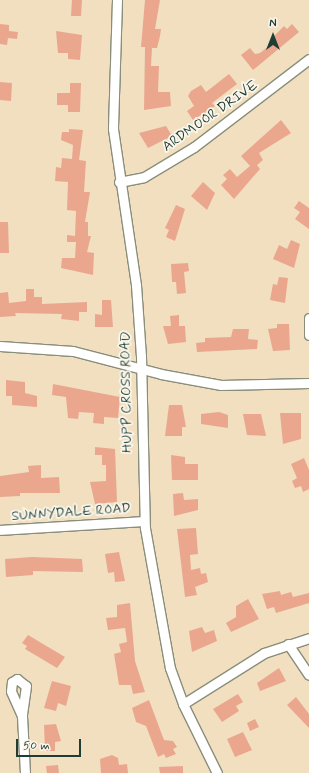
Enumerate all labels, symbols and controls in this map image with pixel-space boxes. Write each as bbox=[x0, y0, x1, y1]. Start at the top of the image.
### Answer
north arrow bbox=[253, 16, 293, 56]
text: N bbox=[269, 17, 277, 31]
street label: ARDMOOR DRIVE bbox=[159, 77, 261, 155]
street label: HUPP CROSS ROAD bbox=[117, 331, 135, 453]
street label: SUNNYDALE ROAD bbox=[11, 499, 131, 525]
scale bar bbox=[18, 731, 83, 757]
text: 50 m bbox=[23, 738, 50, 754]

